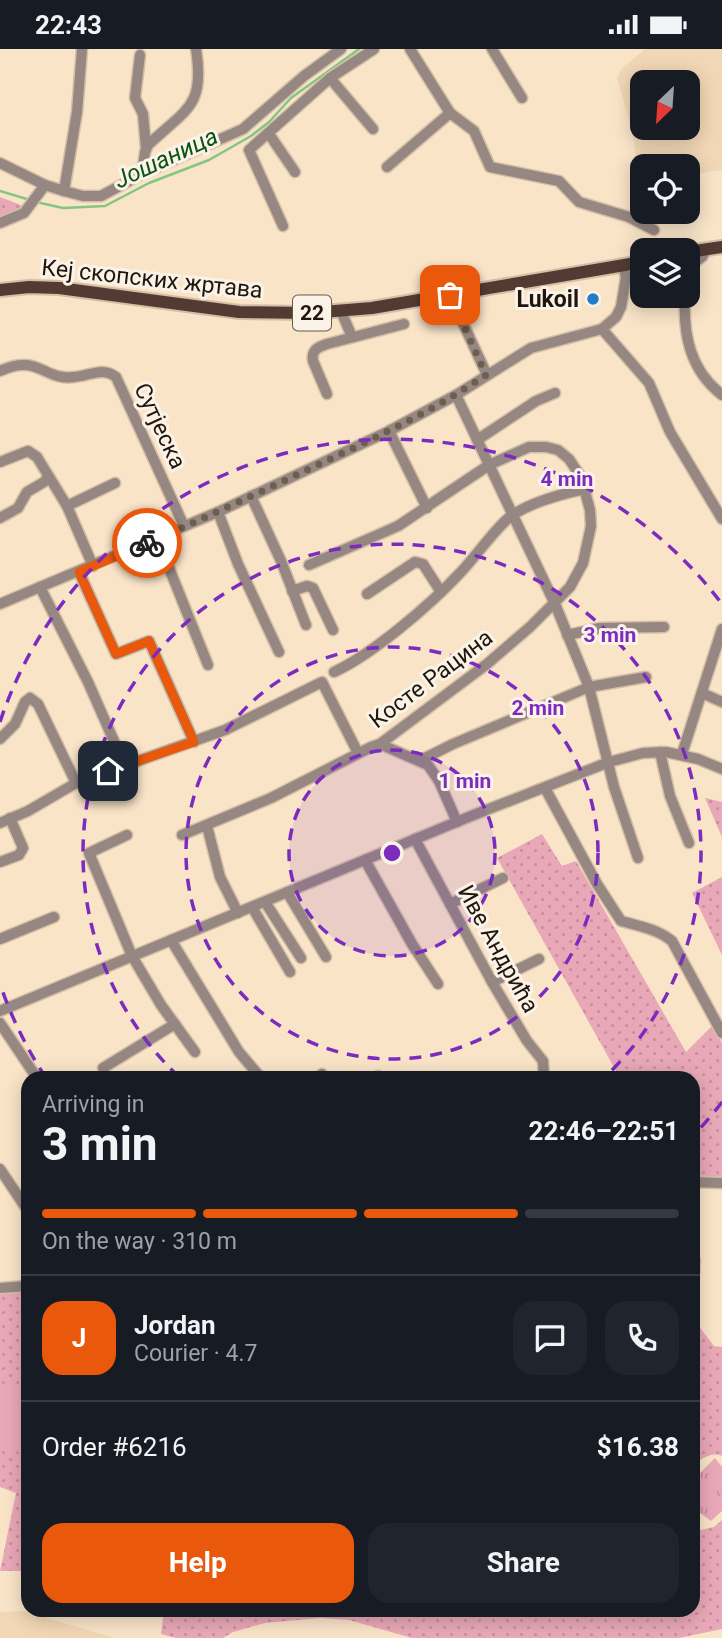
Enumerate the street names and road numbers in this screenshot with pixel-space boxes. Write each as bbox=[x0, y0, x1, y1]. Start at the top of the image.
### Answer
street label: Кеј скопских жртава bbox=[40, 254, 264, 304]
road number: 22 bbox=[293, 295, 331, 331]
street label: Сутјеска bbox=[128, 379, 192, 473]
street label: Косте Рацина bbox=[364, 624, 498, 734]
street label: Иве Андрића bbox=[452, 881, 544, 1017]

